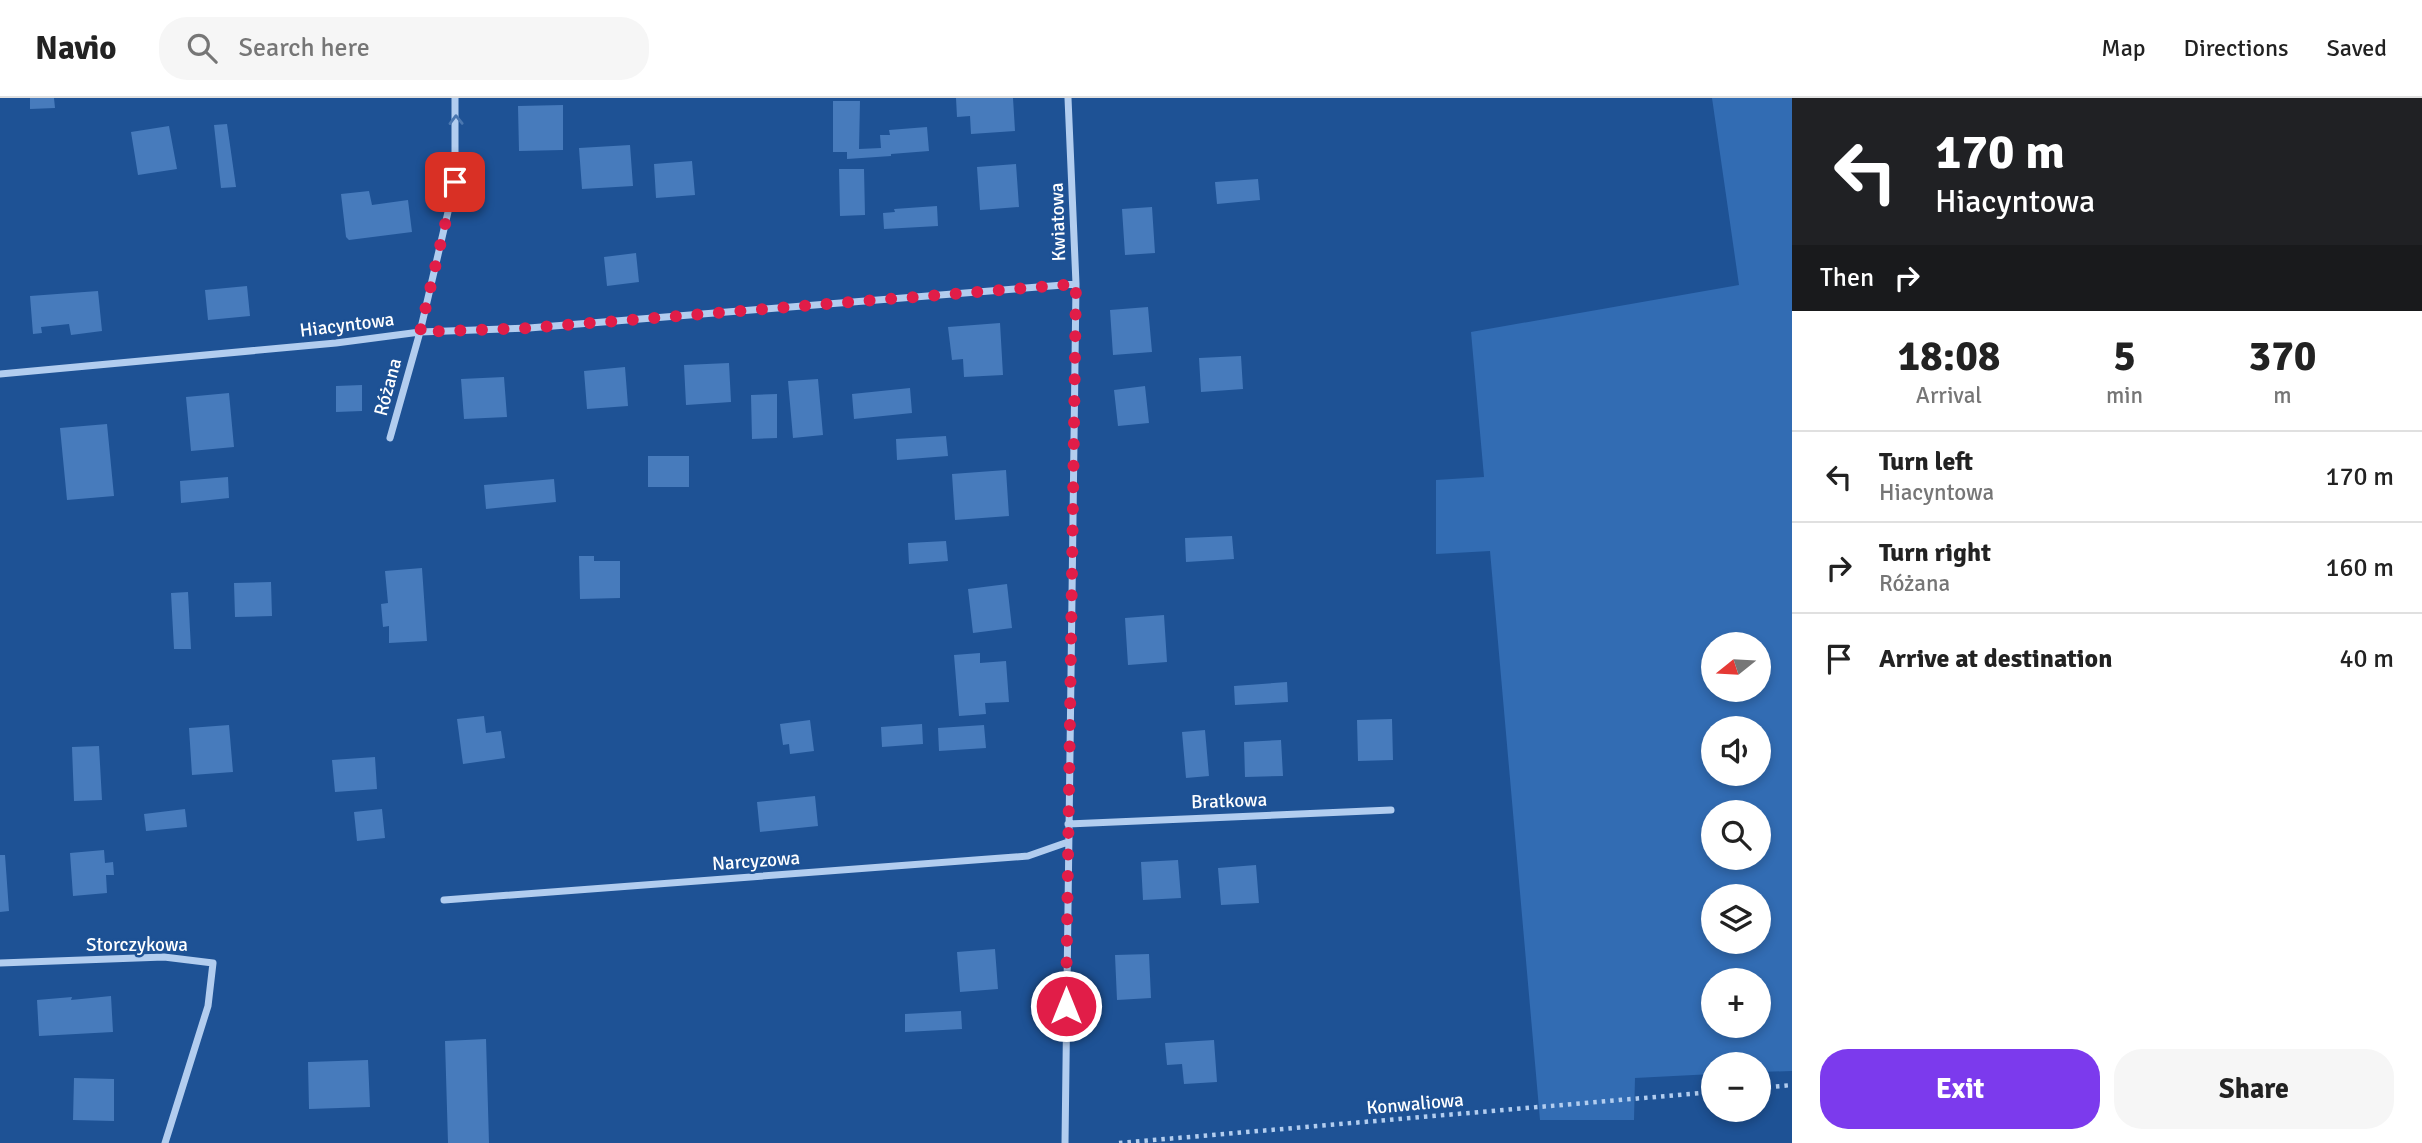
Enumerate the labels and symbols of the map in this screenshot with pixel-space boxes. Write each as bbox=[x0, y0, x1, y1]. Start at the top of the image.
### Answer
one-way arrow bbox=[448, 115, 464, 125]
pin bbox=[425, 152, 485, 212]
street label: Kwiatowa bbox=[1045, 182, 1071, 262]
street label: Hiacyntowa bbox=[298, 307, 396, 343]
street label: Różana bbox=[369, 355, 407, 419]
north arrow bbox=[1701, 632, 1771, 702]
street label: Bratkowa bbox=[1191, 788, 1267, 814]
street label: Narcyzowa bbox=[711, 846, 801, 876]
street label: Storczykowa bbox=[86, 933, 188, 957]
position arrow bbox=[1029, 969, 1103, 1043]
street label: Konwaliowa bbox=[1365, 1088, 1465, 1120]

